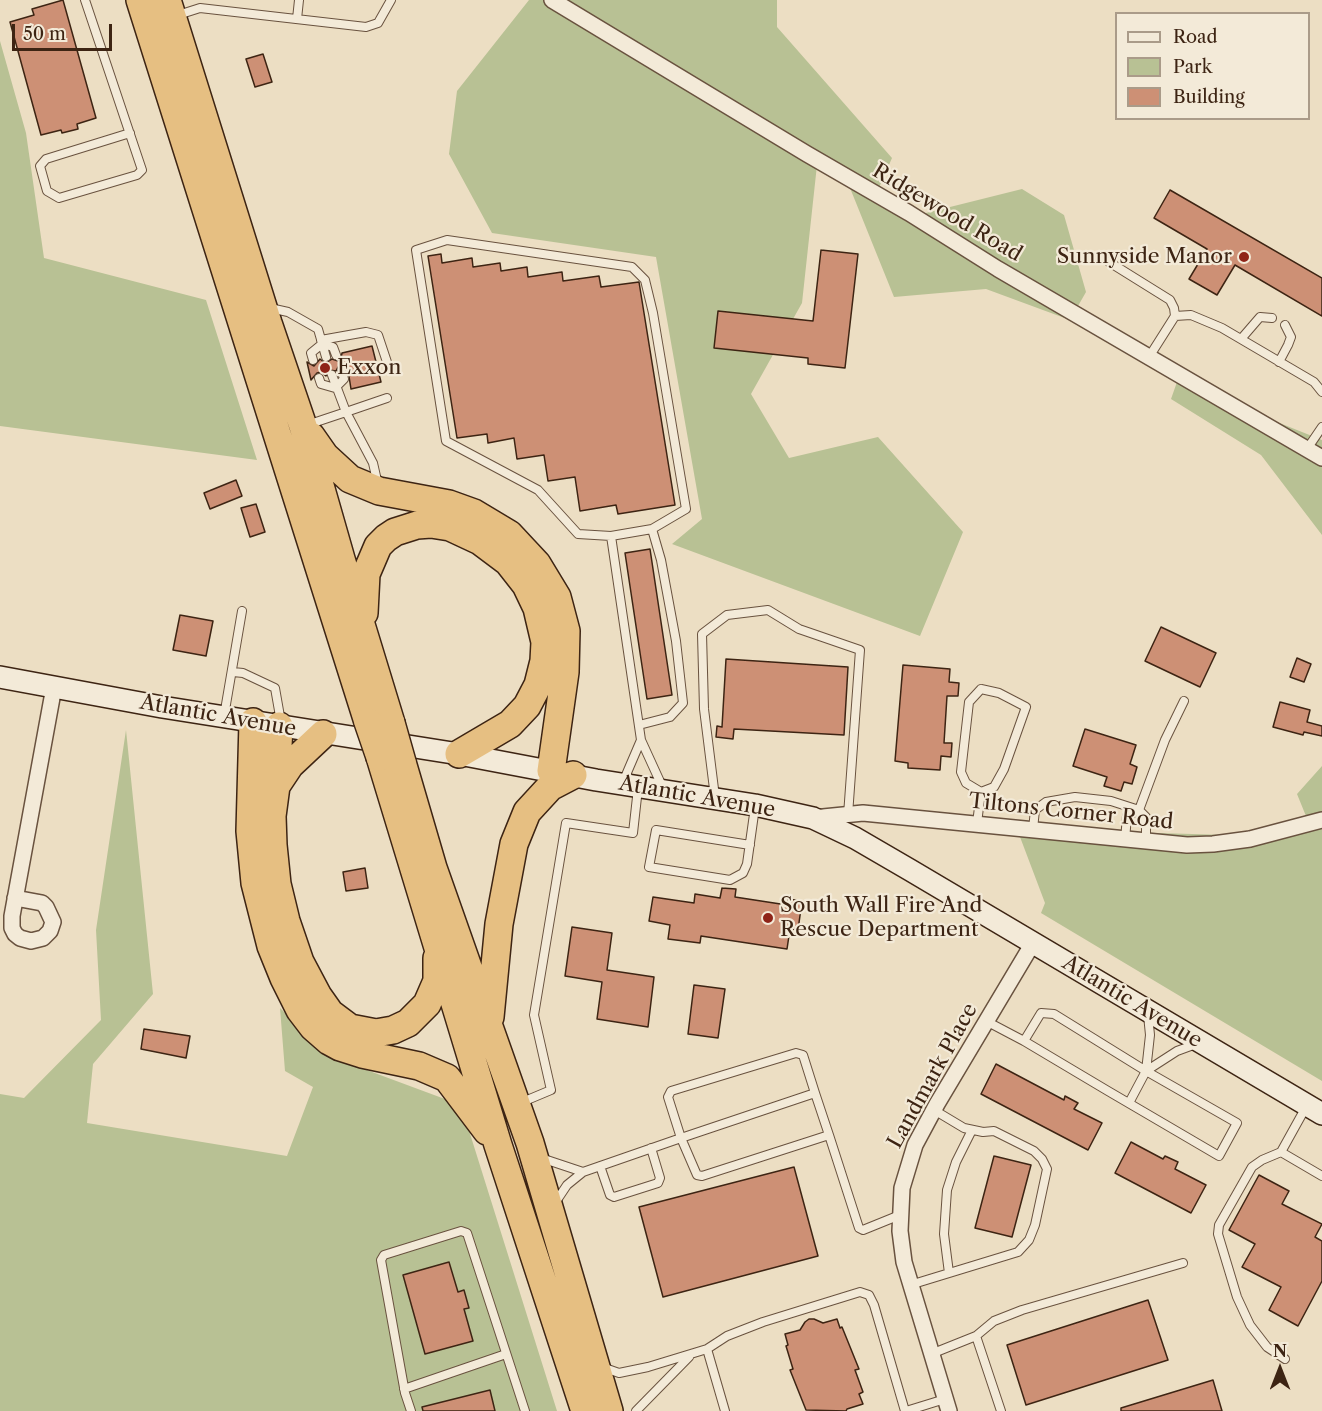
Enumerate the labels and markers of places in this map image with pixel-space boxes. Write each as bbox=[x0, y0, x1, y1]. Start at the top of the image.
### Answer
place label: Sunnyside Manor bbox=[1057, 244, 1232, 270]
marker: Sunnyside Manor bbox=[1237, 250, 1251, 264]
place label: Exxon bbox=[337, 355, 401, 381]
marker: Exxon bbox=[318, 361, 332, 375]
place label: South Wall Fire And Rescue Department bbox=[780, 893, 982, 943]
marker: South Wall Fire And Rescue Department bbox=[761, 911, 775, 925]

